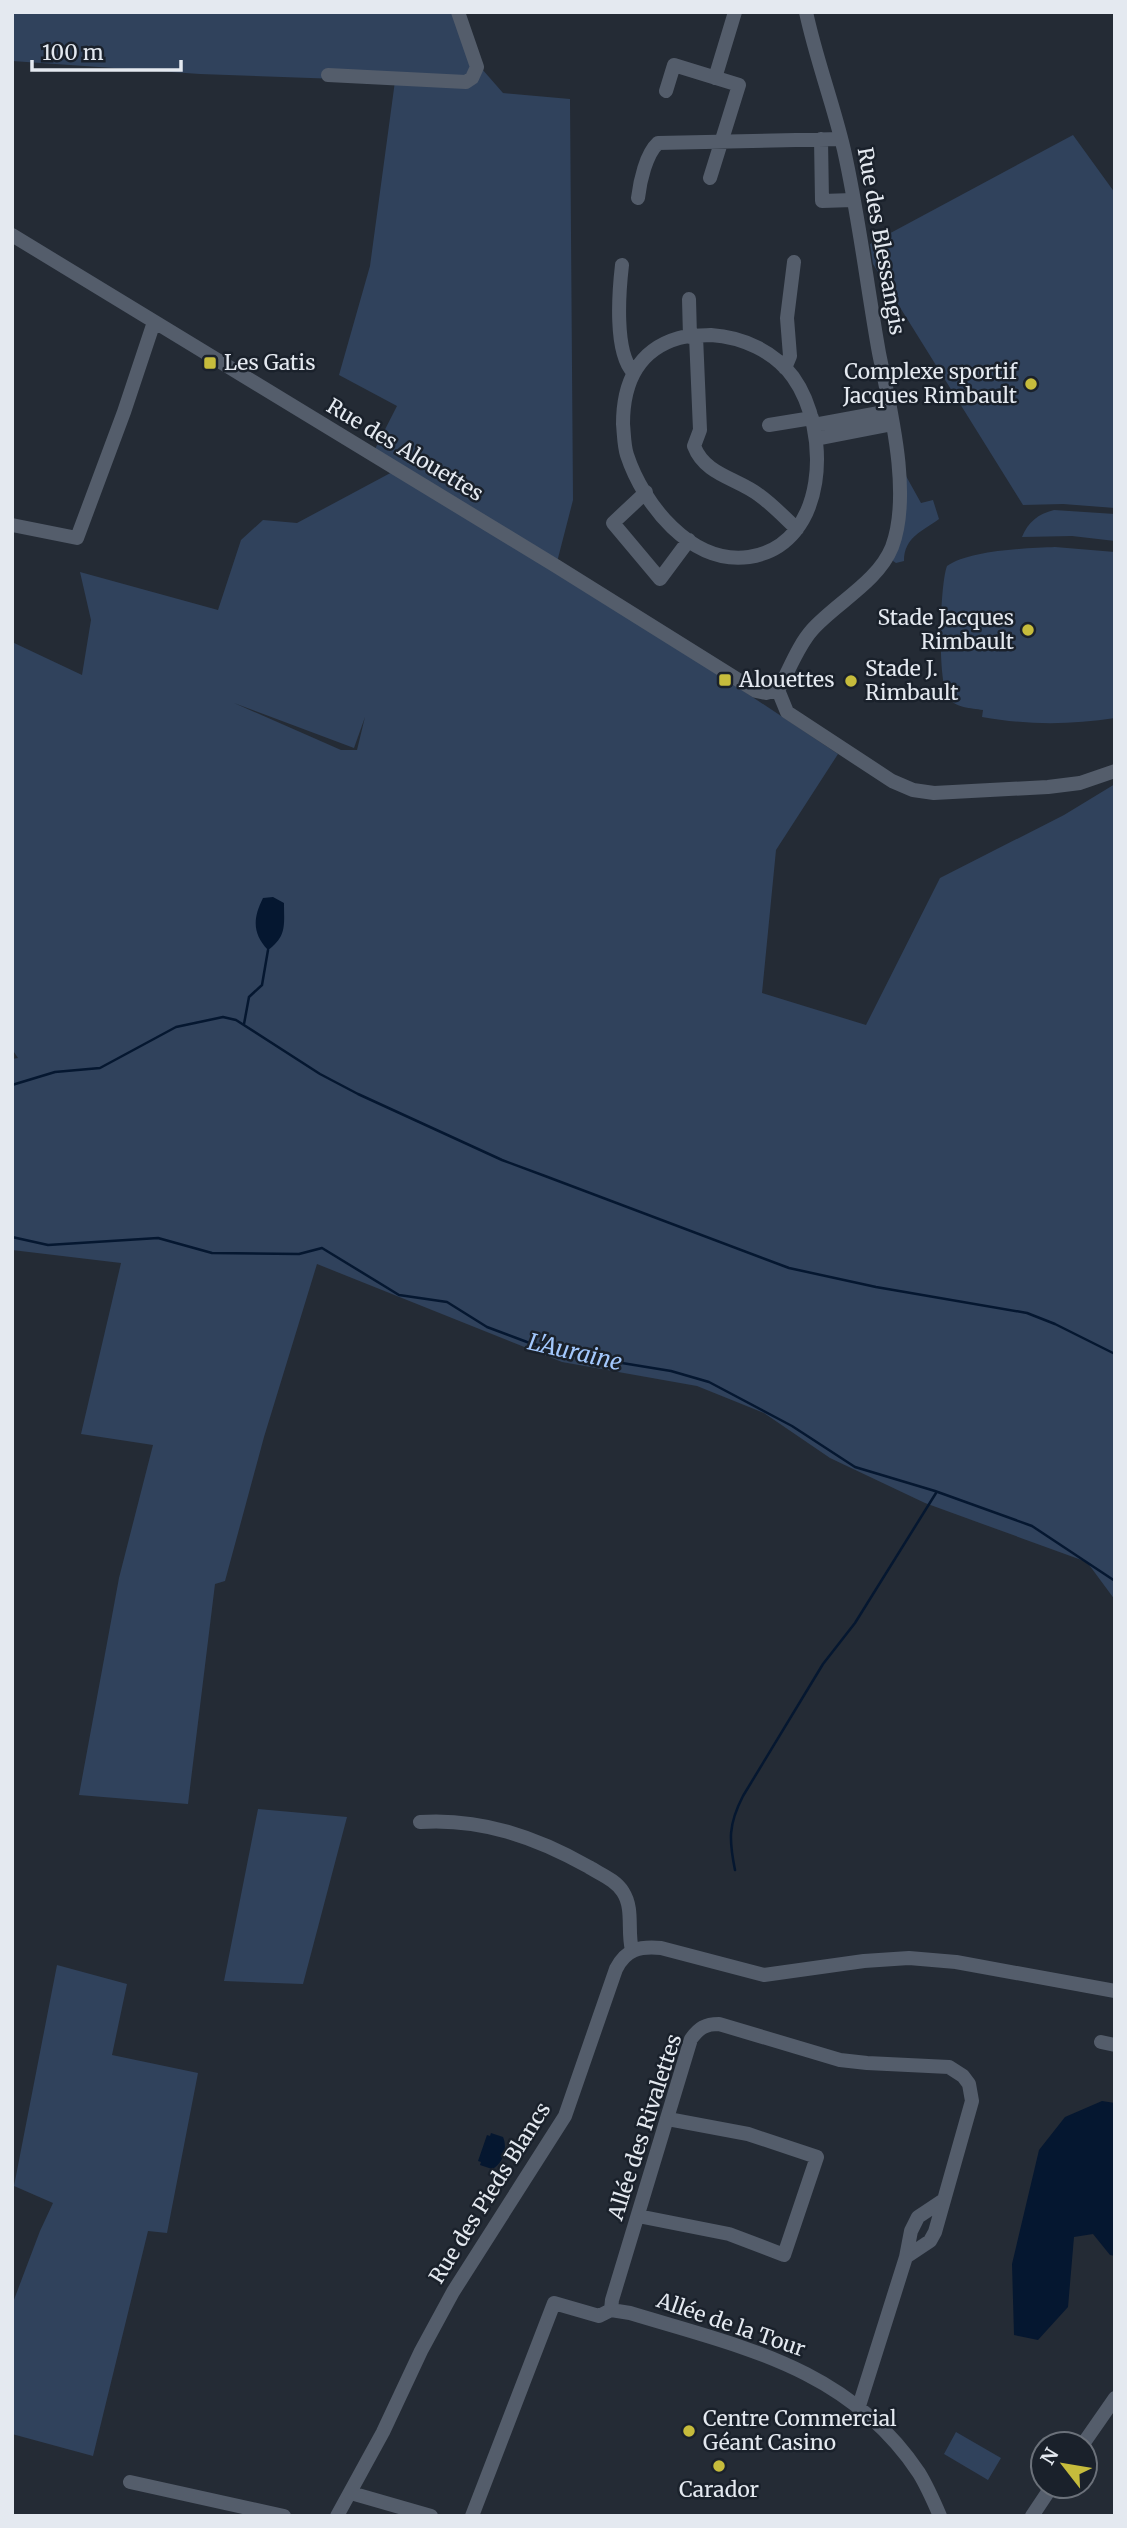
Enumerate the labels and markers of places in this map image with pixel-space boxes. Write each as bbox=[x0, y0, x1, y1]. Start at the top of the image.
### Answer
place label: Les Gatis bbox=[224, 349, 315, 376]
marker: Les Gatis bbox=[202, 355, 218, 371]
place label: Complexe sportif Jacques Rimbault bbox=[842, 358, 1018, 409]
marker: Complexe sportif Jacques Rimbault bbox=[1023, 376, 1039, 392]
place label: Stade Jacques Rimbault bbox=[877, 604, 1014, 655]
marker: Stade Jacques Rimbault bbox=[1020, 622, 1036, 638]
place label: Stade J. Rimbault bbox=[865, 655, 958, 706]
place label: Alouettes bbox=[738, 666, 834, 693]
marker: Alouettes bbox=[717, 672, 733, 688]
marker: Stade J. Rimbault bbox=[843, 673, 859, 689]
place label: Centre Commercial Géant Casino bbox=[703, 2405, 897, 2456]
marker: Centre Commercial Géant Casino bbox=[681, 2423, 697, 2439]
marker: Carador bbox=[711, 2458, 727, 2474]
place label: Carador bbox=[679, 2476, 759, 2503]

